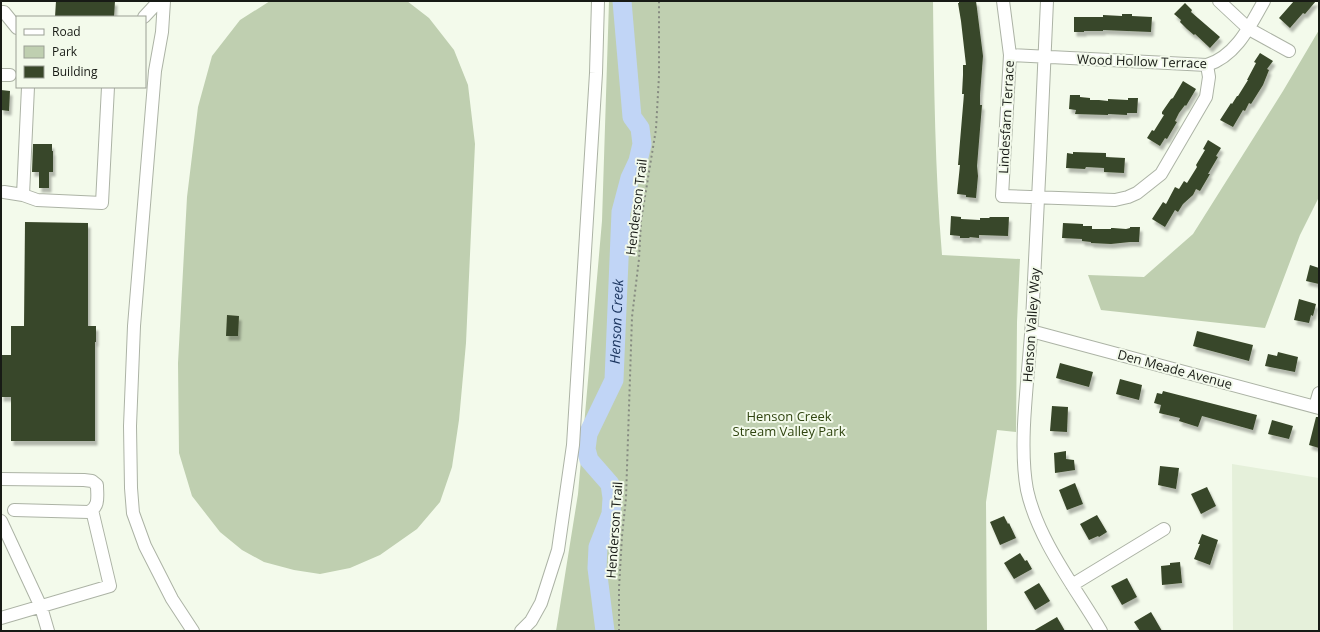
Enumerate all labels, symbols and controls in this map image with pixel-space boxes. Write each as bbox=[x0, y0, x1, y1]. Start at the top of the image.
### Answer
legend bbox=[16, 16, 146, 88]
text: Road bbox=[52, 23, 81, 40]
text: Park bbox=[52, 43, 78, 60]
street label: Wood Hollow Terrace bbox=[1077, 50, 1207, 72]
street label: Lindesfarn Terrace bbox=[994, 60, 1018, 174]
text: Building bbox=[52, 63, 98, 80]
street label: Henderson Trail bbox=[621, 158, 651, 256]
street label: Henson Valley Way bbox=[1018, 267, 1044, 383]
water label: Henson Creek bbox=[605, 278, 627, 364]
street label: Den Meade Avenue bbox=[1116, 345, 1234, 393]
park label: Henson Creek Stream Valley Park bbox=[733, 407, 846, 440]
street label: Henderson Trail bbox=[602, 481, 626, 579]

